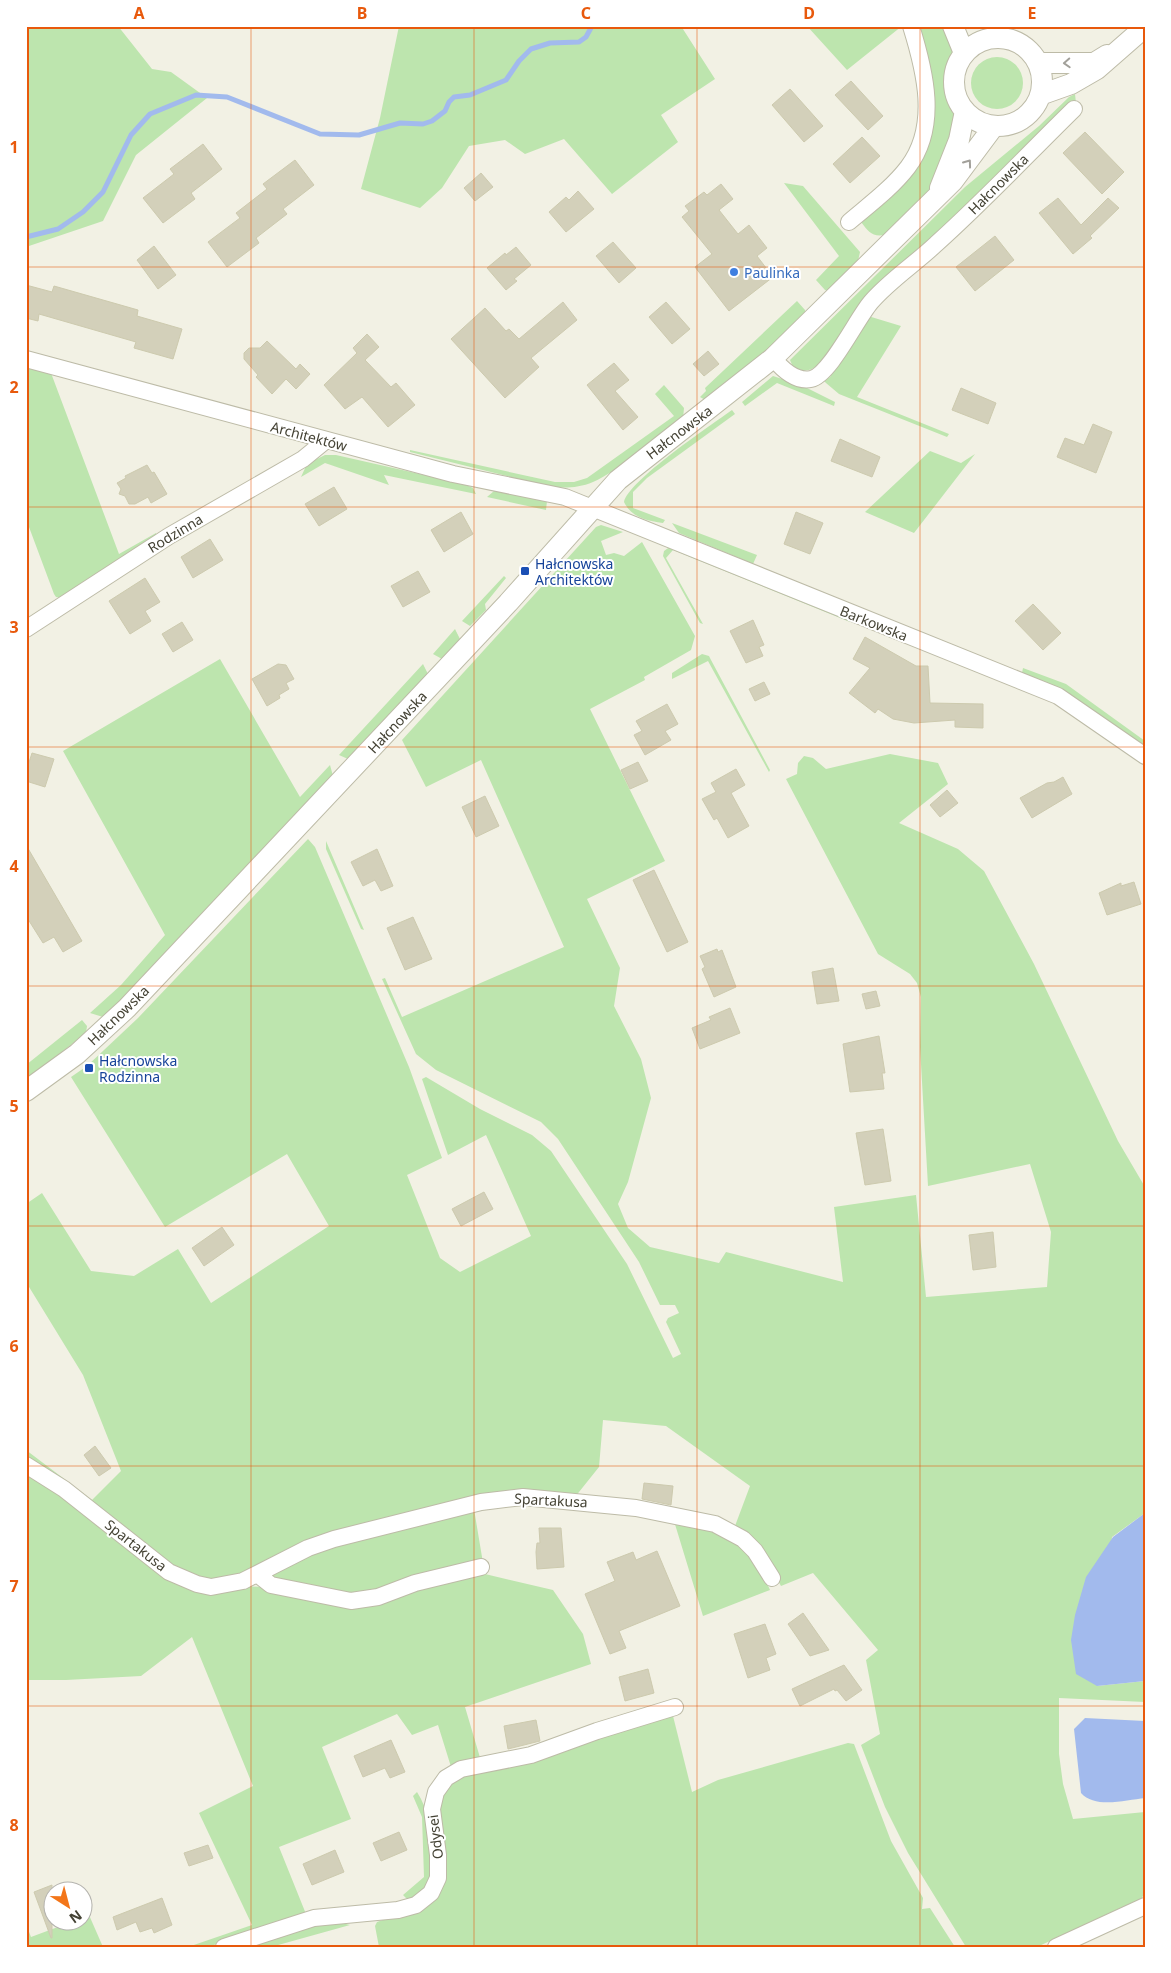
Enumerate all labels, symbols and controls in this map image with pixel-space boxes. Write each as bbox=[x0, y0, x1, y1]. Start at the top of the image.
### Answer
text: A bbox=[133, 2, 145, 24]
text: B bbox=[357, 2, 367, 24]
text: C bbox=[581, 2, 591, 24]
text: D bbox=[803, 2, 815, 24]
text: E bbox=[1028, 2, 1037, 24]
one-way arrow bbox=[1062, 58, 1070, 68]
text: 1 bbox=[9, 136, 19, 158]
street label: Hałcnowska bbox=[964, 150, 1032, 218]
one-way arrow bbox=[962, 159, 971, 169]
place label: Paulinka bbox=[744, 263, 800, 282]
marker: Paulinka bbox=[728, 266, 740, 278]
text: 2 bbox=[9, 376, 19, 398]
street label: Hałcnowska bbox=[642, 401, 716, 463]
street label: Architektów bbox=[269, 417, 349, 455]
street label: Rodzinna bbox=[144, 509, 206, 557]
place label: Hałcnowska Architektów bbox=[535, 554, 613, 589]
marker: Hałcnowska Architektów bbox=[519, 565, 531, 577]
street label: Barkowska bbox=[837, 601, 911, 645]
text: 3 bbox=[9, 616, 19, 638]
street label: Hałcnowska bbox=[363, 687, 431, 757]
text: 4 bbox=[9, 855, 19, 877]
street label: Hałcnowska bbox=[83, 981, 153, 1049]
place label: Hałcnowska Rodzinna bbox=[99, 1051, 177, 1086]
marker: Hałcnowska Rodzinna bbox=[83, 1062, 95, 1074]
text: 5 bbox=[9, 1095, 19, 1117]
text: 6 bbox=[9, 1335, 19, 1357]
street label: Spartakusa bbox=[514, 1489, 588, 1511]
street label: Spartakusa bbox=[101, 1515, 171, 1575]
text: 7 bbox=[9, 1575, 19, 1597]
text: 8 bbox=[9, 1814, 19, 1836]
street label: Odysei bbox=[423, 1814, 447, 1860]
north arrow bbox=[42, 1880, 92, 1930]
text: N bbox=[66, 1906, 86, 1928]

